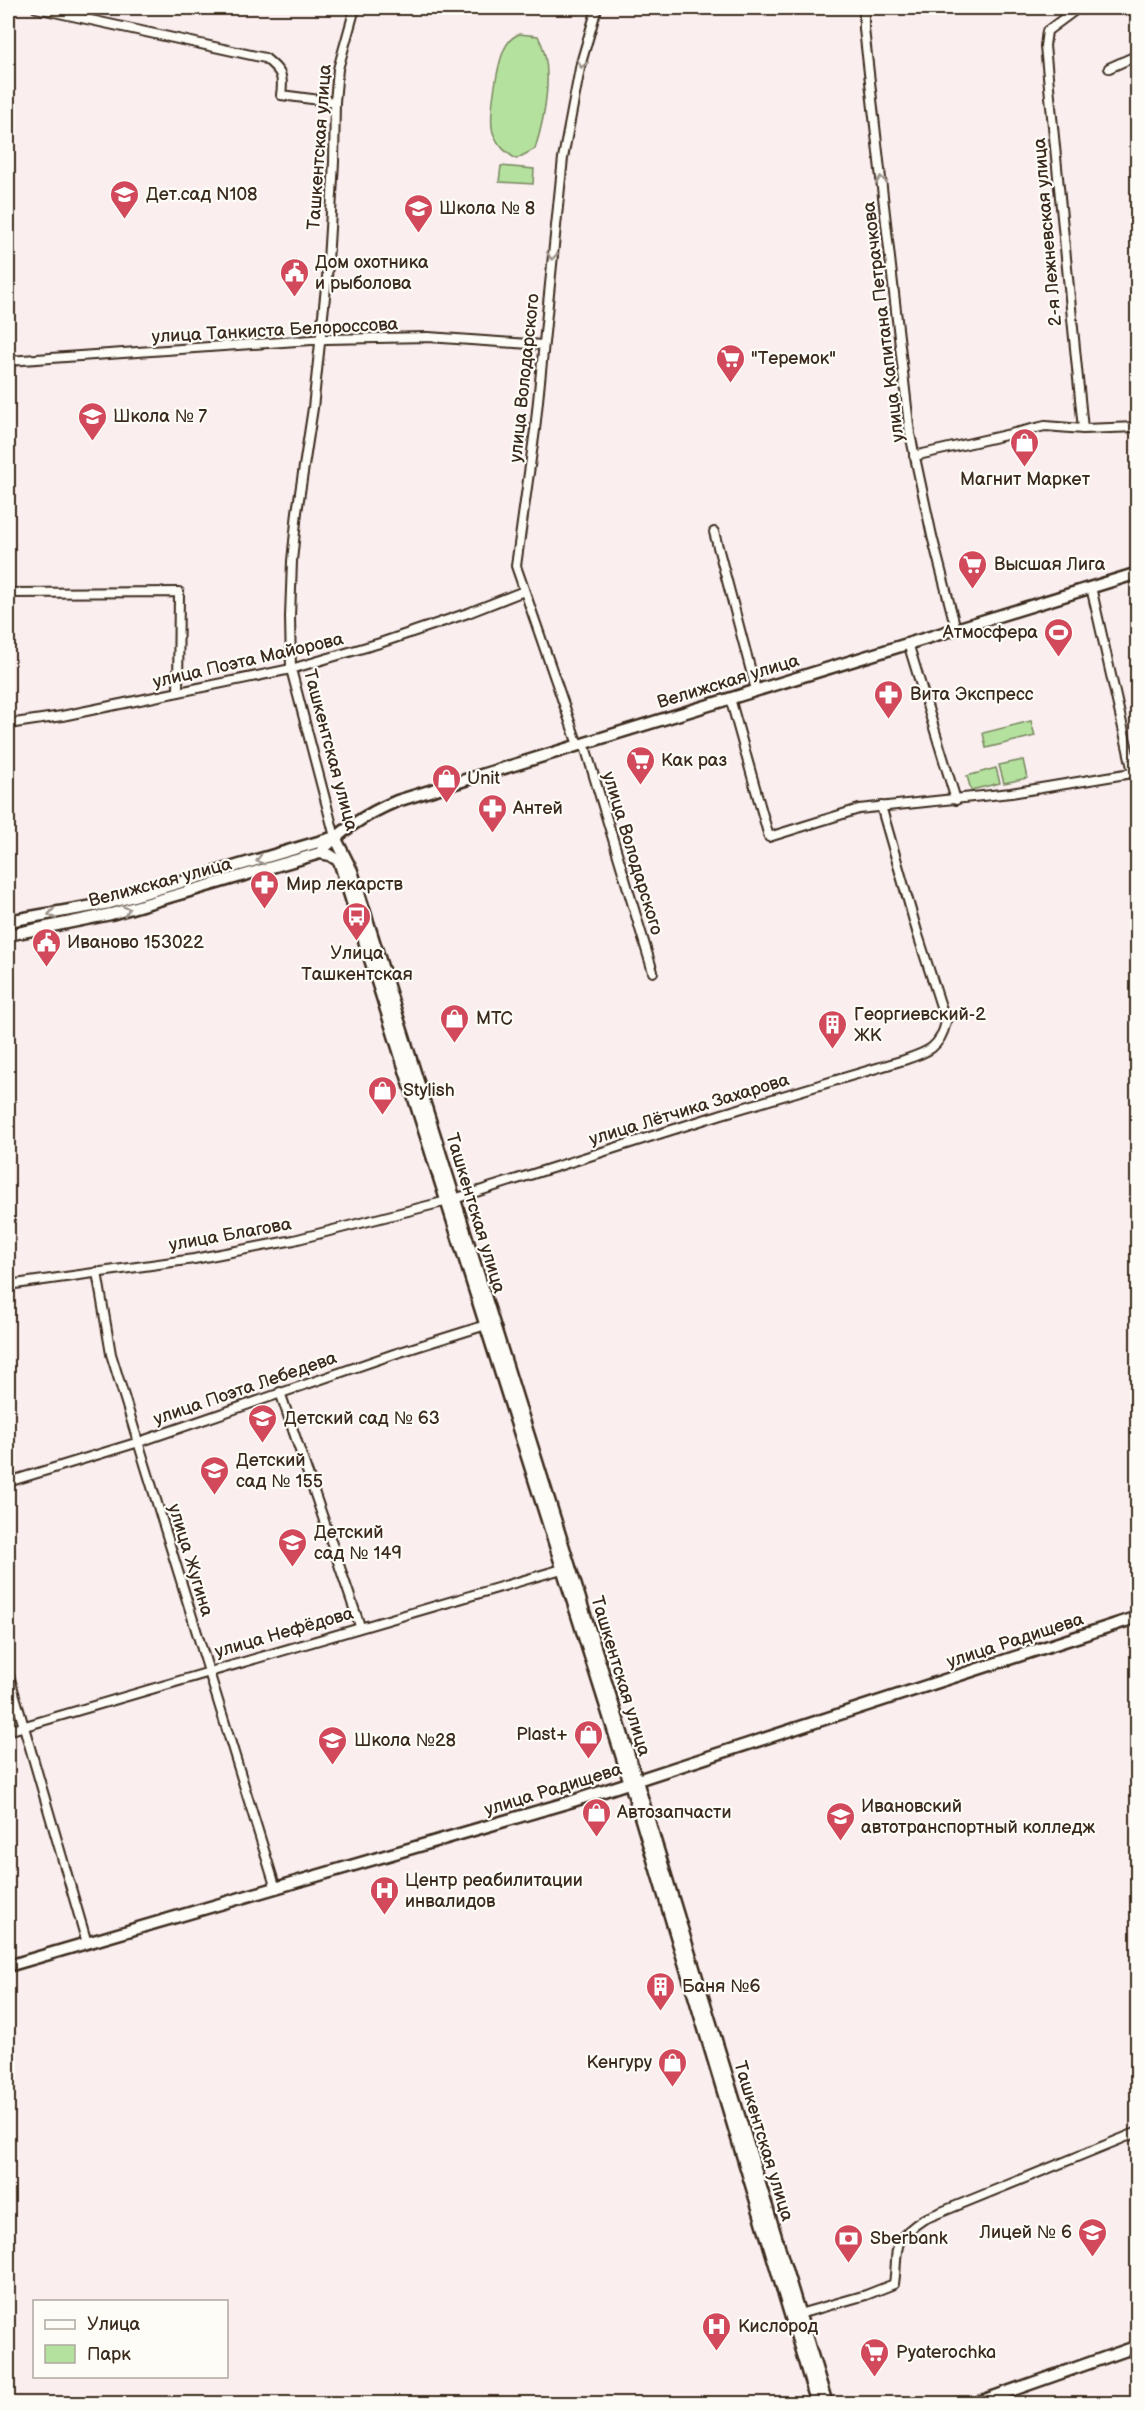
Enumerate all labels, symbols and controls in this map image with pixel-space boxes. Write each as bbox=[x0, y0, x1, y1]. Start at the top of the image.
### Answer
one-way arrow bbox=[576, 59, 589, 69]
street label: Ташкентская улица bbox=[303, 63, 336, 231]
street label: 2-я Лежневская улица bbox=[1029, 136, 1066, 327]
one-way arrow bbox=[876, 175, 888, 184]
school or university icon: Дет.сад N108 bbox=[109, 178, 141, 220]
place label: Дет.сад N108 bbox=[146, 184, 258, 205]
school or university icon: Школа № 8 bbox=[402, 192, 434, 234]
place label: Школа № 8 bbox=[439, 198, 535, 219]
street label: улица Капитана Петрачкова bbox=[858, 200, 909, 444]
place label: Дом охотника и рыболова bbox=[315, 252, 429, 294]
one-way arrow bbox=[547, 252, 559, 261]
public building icon: Дом охотника и рыболова bbox=[278, 256, 310, 298]
street label: улица Володарского bbox=[505, 293, 544, 464]
street label: улица Танкиста Белороссова bbox=[151, 314, 399, 347]
supermarket icon: "Теремок" bbox=[714, 342, 746, 384]
place label: "Теремок" bbox=[751, 348, 836, 369]
school or university icon: Школа № 7 bbox=[76, 400, 108, 442]
place label: Школа № 7 bbox=[113, 406, 207, 427]
shop icon: Магнит Маркет bbox=[1009, 426, 1041, 468]
place label: Магнит Маркет bbox=[960, 469, 1091, 490]
supermarket icon: Высшая Лига bbox=[957, 548, 989, 590]
place label: Высшая Лига bbox=[994, 554, 1106, 575]
sports icon: Атмосфера bbox=[1043, 616, 1075, 658]
place label: Атмосфера bbox=[942, 622, 1038, 643]
street label: улица Поэта Майорова bbox=[151, 628, 346, 693]
street label: Велижская улица bbox=[655, 650, 802, 713]
street label: Ташкентская улица bbox=[299, 667, 362, 833]
pharmacy icon: Вита Экспресс bbox=[873, 678, 905, 720]
place label: Вита Экспресс bbox=[910, 684, 1034, 705]
supermarket icon: Как раз bbox=[624, 744, 656, 786]
place label: Как раз bbox=[661, 750, 727, 771]
shop icon: Unit bbox=[430, 762, 462, 804]
place label: Unit bbox=[467, 768, 501, 789]
street label: улица Володарского bbox=[598, 769, 667, 937]
pharmacy icon: Антей bbox=[476, 792, 508, 834]
place label: Антей bbox=[512, 798, 563, 819]
street label: Велижская улица bbox=[86, 853, 234, 912]
one-way arrow bbox=[255, 853, 266, 865]
pharmacy icon: Мир лекарств bbox=[249, 868, 281, 910]
place label: Мир лекарств bbox=[286, 874, 404, 895]
bus stop icon: Улица Ташкентская bbox=[341, 900, 373, 942]
one-way arrow bbox=[120, 905, 131, 917]
one-way arrow bbox=[47, 907, 57, 920]
public building icon: Иваново 153022 bbox=[30, 926, 62, 968]
place label: Иваново 153022 bbox=[67, 932, 204, 953]
place label: Улица Ташкентская bbox=[301, 943, 413, 985]
shop icon: МТС bbox=[439, 1002, 471, 1044]
place label: Георгиевский-2 ЖК bbox=[854, 1004, 986, 1046]
place label: МТС bbox=[476, 1008, 513, 1029]
building icon: Георгиевский-2 ЖК bbox=[817, 1008, 849, 1050]
street label: улица Лётчика Захарова bbox=[587, 1069, 792, 1150]
shop icon: Stylish bbox=[366, 1074, 398, 1116]
place label: Stylish bbox=[403, 1080, 455, 1101]
street label: Ташкентская улица bbox=[441, 1131, 510, 1296]
street label: улица Благова bbox=[167, 1213, 293, 1256]
street label: улица Поэта Лебедева bbox=[151, 1347, 340, 1430]
school or university icon: Детский сад № 63 bbox=[247, 1402, 279, 1444]
place label: Детский сад № 63 bbox=[284, 1408, 440, 1429]
place label: Детский сад № 155 bbox=[236, 1450, 323, 1492]
school or university icon: Детский сад № 155 bbox=[199, 1454, 231, 1496]
street label: улица Жугина bbox=[163, 1501, 218, 1619]
place label: Детский сад № 149 bbox=[314, 1522, 402, 1564]
school or university icon: Детский сад № 149 bbox=[277, 1526, 309, 1568]
street label: Ташкентская улица bbox=[586, 1594, 655, 1759]
street label: улица Нефёдова bbox=[212, 1603, 356, 1662]
street label: улица Радищева bbox=[944, 1608, 1087, 1672]
shop icon: Plast+ bbox=[573, 1718, 605, 1760]
school or university icon: Школа №28 bbox=[317, 1724, 349, 1766]
place label: Plast+ bbox=[516, 1724, 568, 1745]
place label: Школа №28 bbox=[354, 1730, 456, 1751]
street label: улица Радищева bbox=[482, 1758, 625, 1820]
shop icon: Автозапчасти bbox=[580, 1796, 612, 1838]
place label: Ивановский автотранспортный колледж bbox=[861, 1796, 1095, 1838]
school or university icon: Ивановский автотранспортный колледж bbox=[824, 1800, 856, 1842]
place label: Автозапчасти bbox=[616, 1802, 731, 1823]
place label: Центр реабилитации инвалидов bbox=[405, 1870, 583, 1912]
hospital icon: Центр реабилитации инвалидов bbox=[368, 1874, 400, 1916]
building icon: Баня №6 bbox=[645, 1970, 677, 2012]
place label: Баня №6 bbox=[682, 1976, 760, 1997]
shop icon: Кенгуру bbox=[657, 2046, 689, 2088]
place label: Кенгуру bbox=[586, 2052, 653, 2073]
street label: Ташкентская улица bbox=[729, 2059, 798, 2224]
school or university icon: Лицей № 6 bbox=[1077, 2216, 1109, 2258]
bank icon: Sberbank bbox=[833, 2222, 865, 2264]
place label: Лицей № 6 bbox=[979, 2222, 1072, 2243]
place label: Sberbank bbox=[870, 2228, 948, 2249]
legend bbox=[33, 2300, 228, 2378]
hospital icon: Кислород bbox=[701, 2310, 733, 2352]
text: Улица bbox=[87, 2314, 141, 2335]
place label: Кислород bbox=[738, 2316, 818, 2337]
supermarket icon: Pyaterochka bbox=[859, 2336, 891, 2378]
place label: Pyaterochka bbox=[896, 2342, 996, 2363]
text: Парк bbox=[87, 2344, 131, 2365]

